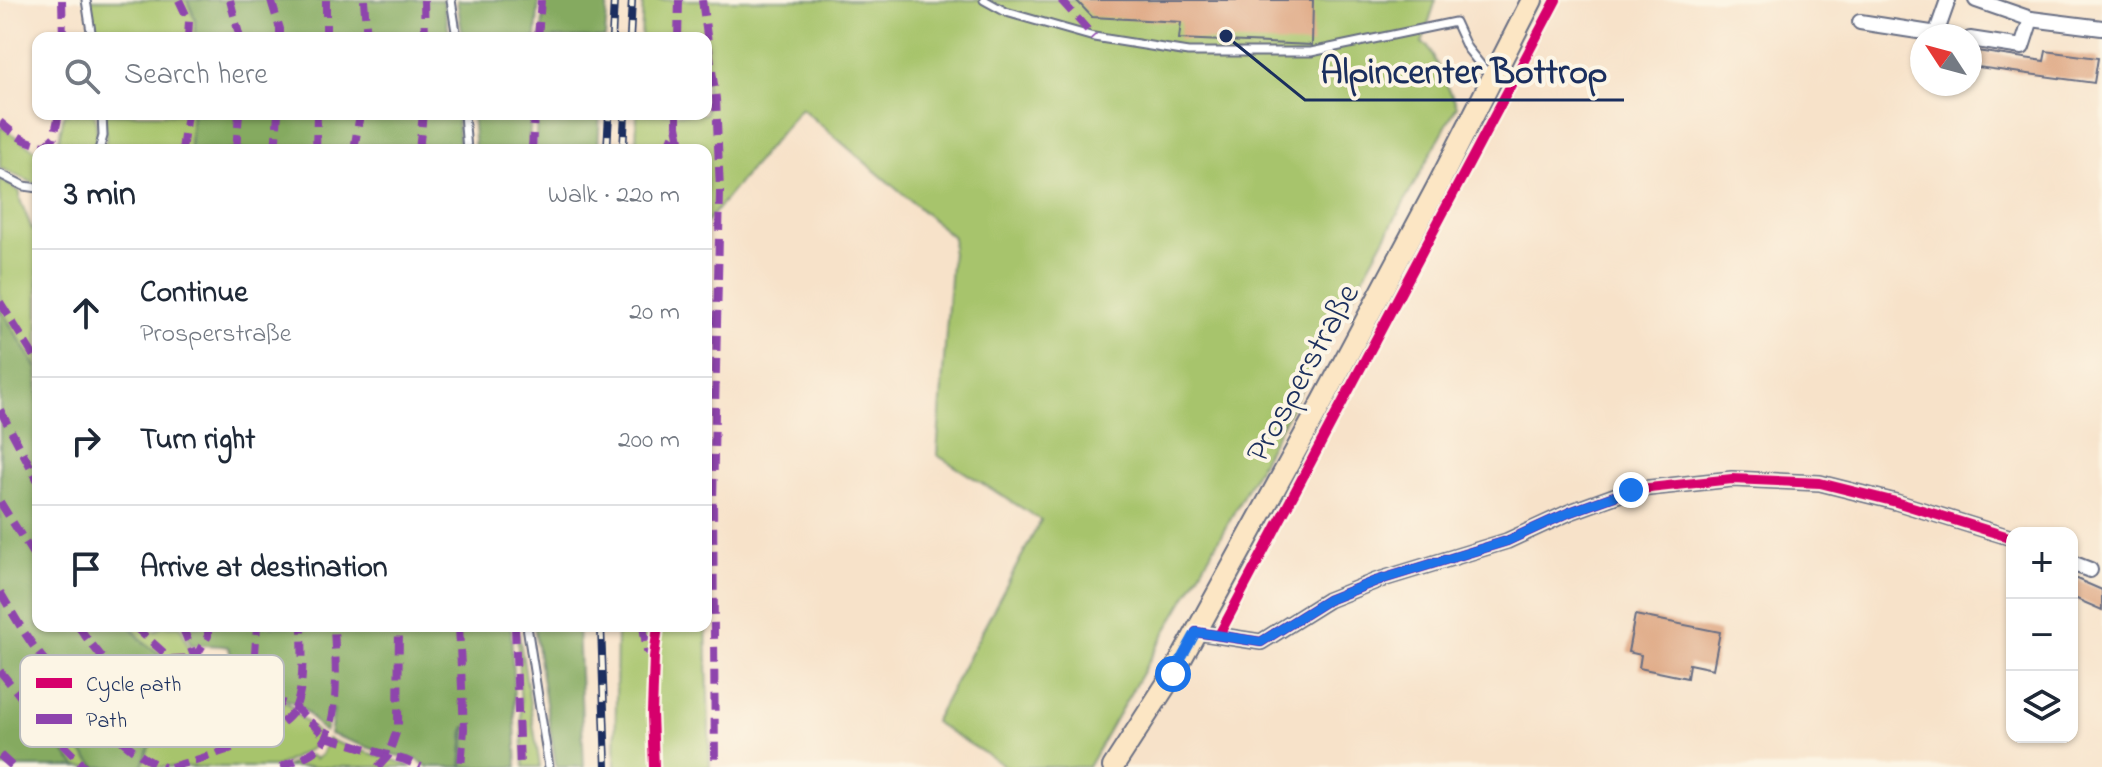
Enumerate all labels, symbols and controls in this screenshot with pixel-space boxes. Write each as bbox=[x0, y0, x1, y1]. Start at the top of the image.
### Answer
north arrow bbox=[1910, 24, 1982, 96]
search box bbox=[32, 32, 712, 120]
callout: Alpincenter Bottrop bbox=[1305, 40, 1624, 100]
text: Alpincenter Bottrop bbox=[1321, 48, 1607, 101]
icon: search bbox=[60, 54, 104, 98]
text: Search here bbox=[124, 54, 268, 98]
text: 3 min bbox=[64, 171, 136, 221]
text: Walk · 220 m bbox=[548, 177, 680, 215]
text: Continue bbox=[140, 272, 248, 316]
street label: Prosperstraße bbox=[1235, 275, 1375, 473]
icon: ahead bbox=[64, 291, 108, 335]
text: 20 m bbox=[629, 294, 680, 332]
text: Prosperstraße bbox=[140, 316, 291, 354]
icon: right bbox=[64, 419, 108, 463]
text: Turn right bbox=[140, 419, 255, 463]
text: 200 m bbox=[618, 422, 680, 460]
route end bbox=[1613, 472, 1649, 508]
map controls bbox=[2006, 527, 2078, 743]
button: + bbox=[2006, 527, 2078, 599]
icon: arrive bbox=[64, 547, 108, 591]
text: Arrive at destination bbox=[140, 547, 388, 591]
button: − bbox=[2006, 599, 2078, 671]
legend bbox=[20, 655, 284, 747]
route start bbox=[1155, 656, 1191, 692]
text: Cycle path bbox=[86, 670, 181, 703]
button: layers bbox=[2006, 671, 2078, 743]
text: Path bbox=[86, 706, 127, 738]

